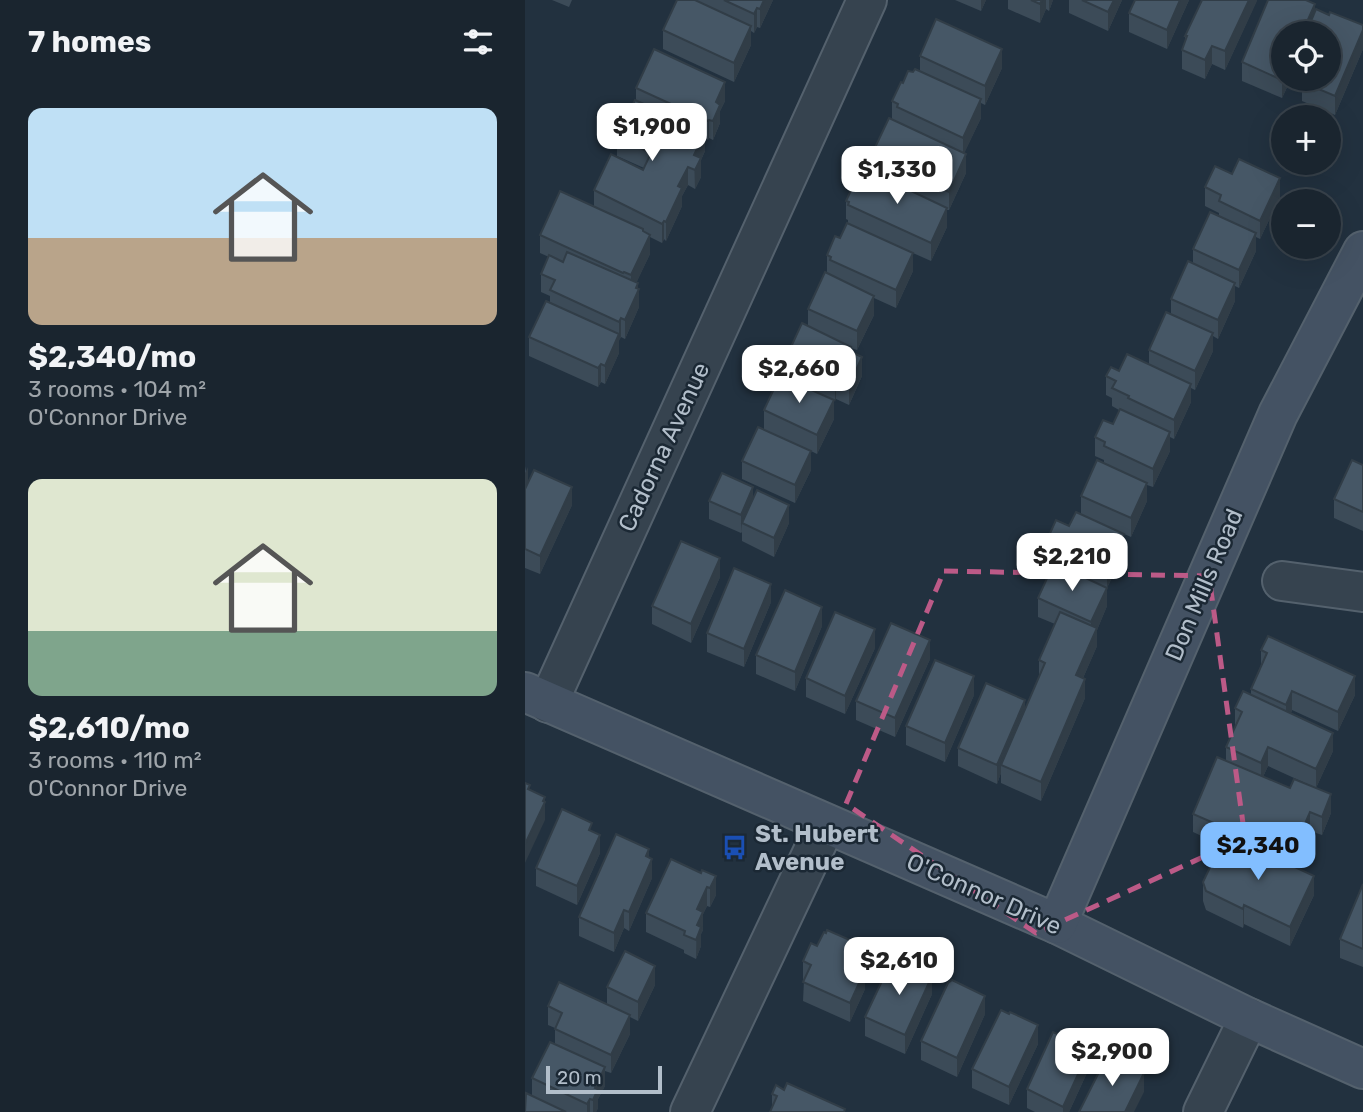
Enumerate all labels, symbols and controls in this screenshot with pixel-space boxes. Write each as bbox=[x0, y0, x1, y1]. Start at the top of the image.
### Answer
map controls bbox=[1271, 21, 1341, 259]
button: locate bbox=[1271, 21, 1341, 91]
icon: filters bbox=[459, 23, 497, 61]
text: 7 homes bbox=[28, 24, 151, 60]
pin: $1,900 bbox=[595, 104, 709, 163]
button: + bbox=[1271, 105, 1341, 175]
text: $1,900 bbox=[613, 112, 691, 140]
pin: $1,330 bbox=[840, 146, 954, 206]
icon: home bbox=[200, 154, 326, 280]
text: $1,330 bbox=[857, 155, 937, 183]
button: − bbox=[1271, 189, 1341, 259]
text: $2,340/mo bbox=[28, 339, 196, 375]
pin: $2,660 bbox=[742, 346, 856, 405]
text: $2,660 bbox=[758, 354, 840, 382]
street label: Cadorna Avenue bbox=[613, 358, 715, 536]
text: 3 rooms · 104 m² bbox=[28, 375, 206, 403]
text: O'Connor Drive bbox=[28, 403, 187, 431]
street label: Don Mills Road bbox=[1159, 505, 1249, 665]
icon: home bbox=[200, 525, 326, 651]
pin: $2,210 bbox=[1015, 534, 1129, 593]
text: $2,210 bbox=[1033, 542, 1111, 570]
text: $2,610/mo bbox=[28, 710, 190, 746]
text: 3 rooms · 110 m² bbox=[28, 746, 202, 774]
text: O'Connor Drive bbox=[28, 774, 187, 802]
place label: St. Hubert Avenue bbox=[755, 820, 879, 876]
pin: $2,340 bbox=[1201, 822, 1315, 882]
text: $2,340 bbox=[1216, 831, 1300, 859]
bus stop icon: St. Hubert Avenue bbox=[721, 834, 749, 862]
street label: O'Connor Drive bbox=[902, 847, 1066, 941]
pin: $2,610 bbox=[842, 937, 956, 997]
text: $2,610 bbox=[860, 946, 938, 974]
pin: $2,900 bbox=[1055, 1028, 1169, 1088]
text: $2,900 bbox=[1071, 1037, 1153, 1065]
scale bar bbox=[546, 1063, 661, 1095]
text: 20 m bbox=[557, 1066, 602, 1089]

